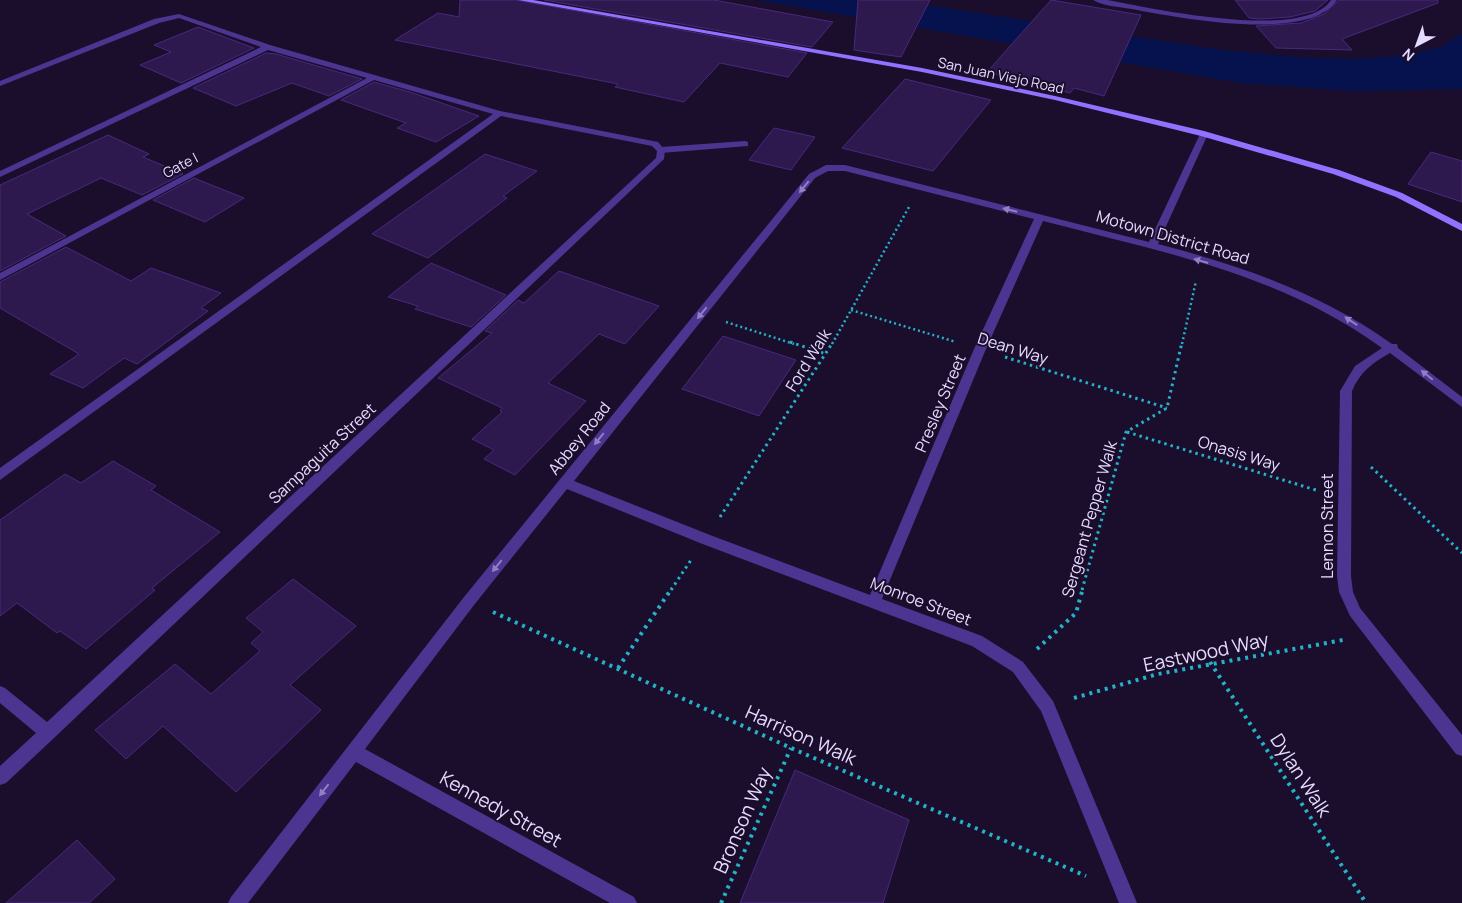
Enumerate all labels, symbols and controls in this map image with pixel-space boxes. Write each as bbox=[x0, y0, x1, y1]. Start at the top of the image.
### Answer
north arrow bbox=[1392, 20, 1442, 70]
text: N bbox=[1398, 45, 1418, 66]
street label: San Juan Viejo Road bbox=[936, 52, 1066, 98]
street label: Gate I bbox=[159, 148, 201, 182]
one-way arrow bbox=[798, 180, 809, 193]
street label: Motown District Road bbox=[1094, 205, 1252, 269]
one-way arrow bbox=[1003, 206, 1018, 214]
one-way arrow bbox=[1194, 256, 1209, 264]
one-way arrow bbox=[696, 306, 707, 319]
one-way arrow bbox=[1345, 316, 1358, 326]
street label: Ford Walk bbox=[780, 323, 837, 396]
street label: Dean Way bbox=[975, 327, 1051, 369]
street label: Presley Street bbox=[909, 351, 971, 455]
one-way arrow bbox=[1421, 370, 1434, 381]
street label: Abbey Road bbox=[543, 397, 615, 479]
street label: Sampaguita Street bbox=[264, 398, 380, 508]
street label: Onasis Way bbox=[1195, 430, 1283, 476]
one-way arrow bbox=[593, 432, 604, 445]
street label: Sergeant Pepper Walk bbox=[1056, 437, 1122, 600]
street label: Lennon Street bbox=[1316, 473, 1338, 579]
one-way arrow bbox=[492, 559, 503, 572]
street label: Monroe Street bbox=[867, 572, 975, 630]
street label: Eastwood Way bbox=[1141, 626, 1271, 678]
street label: Harrison Walk bbox=[741, 699, 861, 771]
street label: Dylan Walk bbox=[1264, 728, 1338, 822]
street label: Bronson Way bbox=[707, 763, 777, 877]
street label: Kennedy Street bbox=[435, 765, 567, 853]
one-way arrow bbox=[319, 784, 329, 797]

